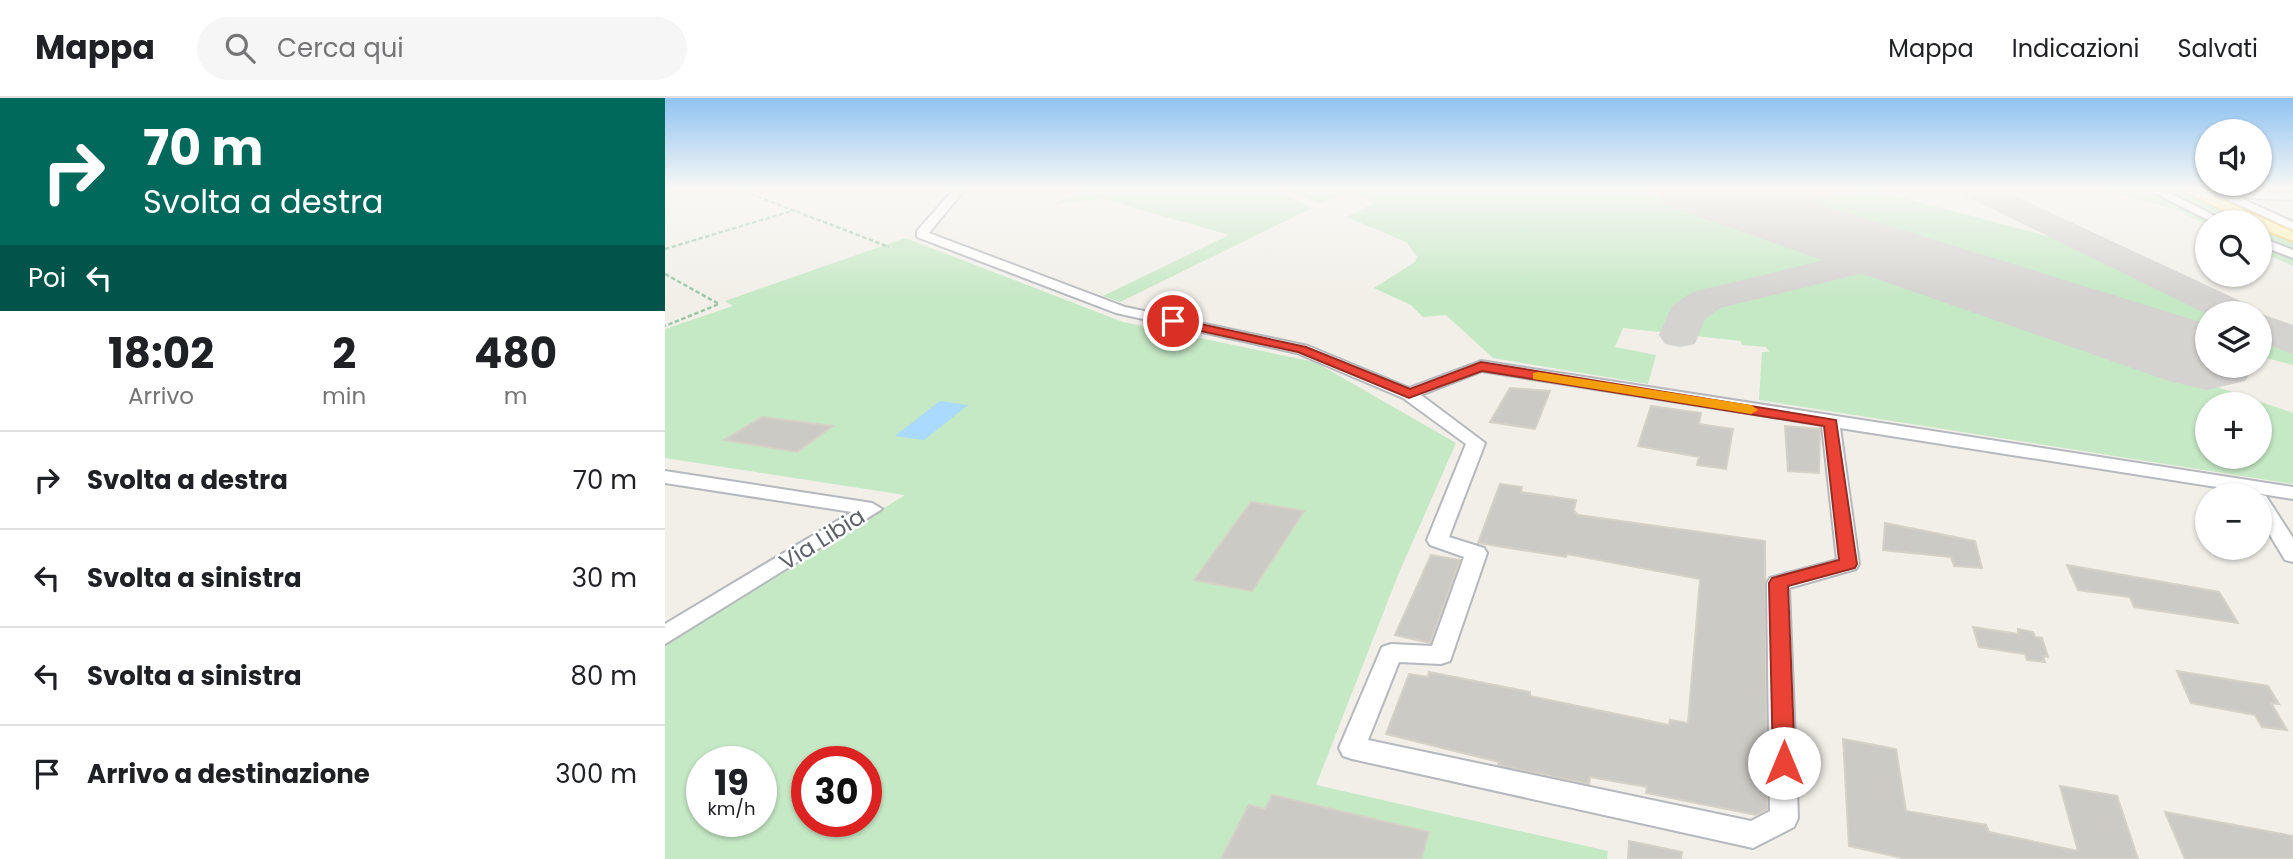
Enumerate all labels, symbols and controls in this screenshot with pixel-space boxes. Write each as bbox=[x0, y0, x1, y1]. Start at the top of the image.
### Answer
search box bbox=[197, 17, 687, 80]
text: Mappa bbox=[35, 24, 155, 71]
icon: search bbox=[221, 29, 259, 67]
text: Cerca qui bbox=[277, 30, 404, 66]
text: Mappa bbox=[1888, 32, 1974, 65]
text: Indicazioni bbox=[2012, 32, 2139, 65]
text: Salvati bbox=[2177, 32, 2258, 65]
text: 70 m bbox=[143, 114, 263, 182]
map controls bbox=[2195, 119, 2272, 560]
button: sound bbox=[2195, 119, 2272, 196]
icon: right bbox=[28, 126, 119, 217]
text: Svolta a destra bbox=[143, 179, 383, 224]
button: search bbox=[2195, 210, 2272, 287]
icon: left bbox=[80, 259, 118, 297]
text: Poi bbox=[28, 260, 66, 296]
pin bbox=[1143, 291, 1203, 351]
button: layers bbox=[2195, 301, 2272, 378]
icon: arrive bbox=[1154, 302, 1192, 340]
text: 18:02 bbox=[108, 324, 214, 383]
text: 2 bbox=[332, 324, 356, 383]
text: 480 bbox=[474, 324, 557, 383]
text: Arrivo bbox=[128, 380, 194, 412]
text: min bbox=[322, 380, 366, 412]
text: m bbox=[504, 380, 527, 412]
button: + bbox=[2195, 392, 2272, 469]
icon: right bbox=[28, 461, 66, 499]
text: Svolta a destra bbox=[87, 462, 288, 498]
text: 70 m bbox=[573, 462, 637, 498]
button: − bbox=[2195, 483, 2272, 560]
street label: Via Libia bbox=[773, 500, 871, 578]
icon: left bbox=[28, 559, 66, 597]
text: Svolta a sinistra bbox=[87, 560, 302, 596]
text: 30 m bbox=[572, 560, 637, 596]
icon: left bbox=[28, 657, 66, 695]
text: Svolta a sinistra bbox=[87, 658, 302, 694]
text: 80 m bbox=[571, 658, 637, 694]
position arrow bbox=[1747, 726, 1821, 800]
speed limit sign: 30 bbox=[791, 746, 882, 837]
icon: arrive bbox=[28, 755, 66, 793]
text: Arrivo a destinazione bbox=[87, 756, 370, 792]
text: 300 m bbox=[555, 756, 637, 792]
text: 19 bbox=[714, 758, 749, 807]
text: km/h bbox=[708, 796, 755, 821]

